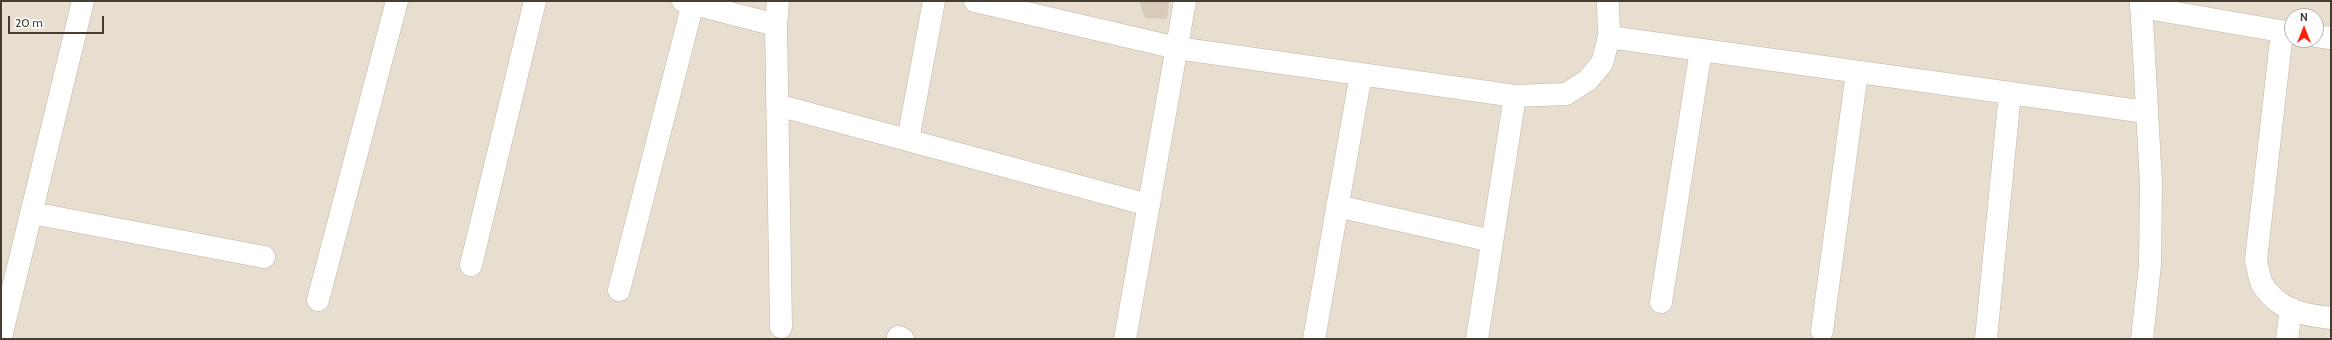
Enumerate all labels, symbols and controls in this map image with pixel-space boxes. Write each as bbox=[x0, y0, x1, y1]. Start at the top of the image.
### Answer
scale bar bbox=[10, 8, 106, 34]
north arrow bbox=[2284, 8, 2324, 48]
text: N bbox=[2300, 10, 2308, 24]
text: 20 m bbox=[15, 15, 43, 30]

